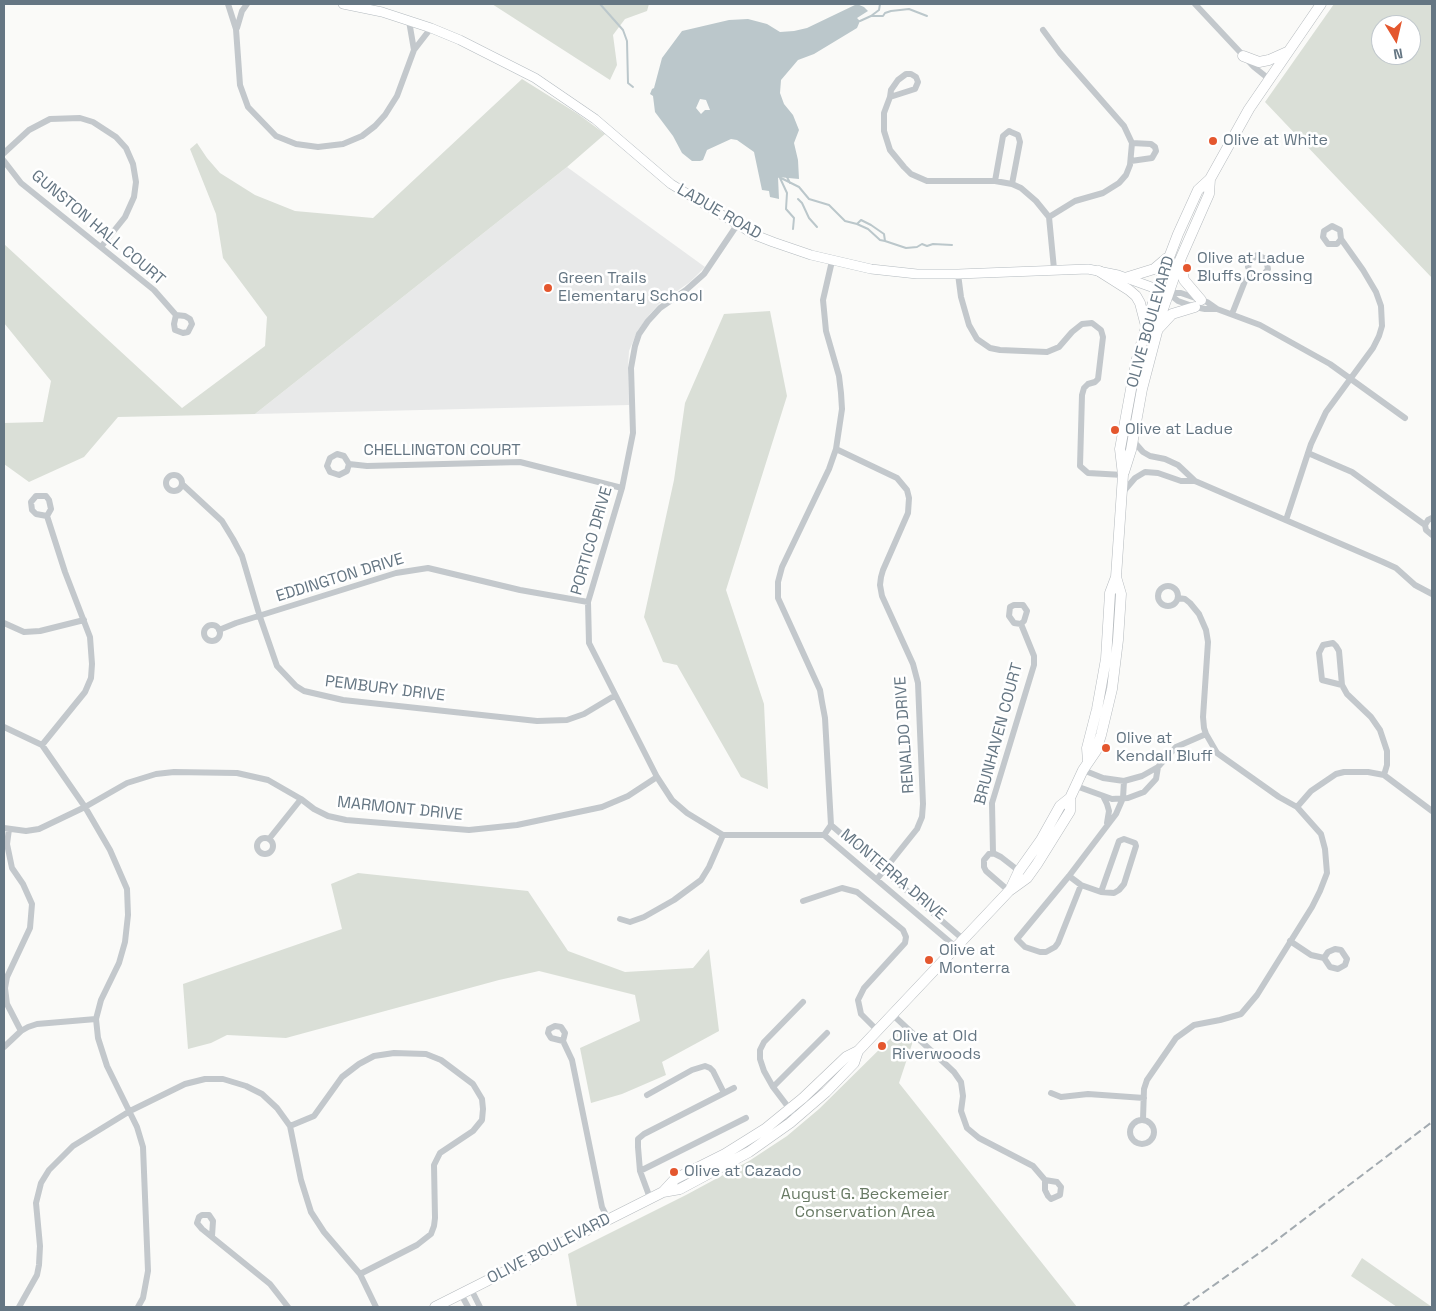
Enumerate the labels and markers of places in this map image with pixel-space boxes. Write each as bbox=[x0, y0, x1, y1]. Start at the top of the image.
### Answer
place label: Olive at White bbox=[1223, 131, 1328, 151]
marker: Olive at White bbox=[1207, 135, 1219, 147]
place label: Olive at Ladue Bluffs Crossing bbox=[1197, 249, 1313, 287]
marker: Olive at Ladue Bluffs Crossing bbox=[1181, 262, 1193, 274]
place label: Green Trails Elementary School bbox=[558, 269, 703, 307]
marker: Green Trails Elementary School bbox=[542, 282, 554, 294]
place label: Olive at Ladue bbox=[1125, 420, 1233, 440]
marker: Olive at Ladue bbox=[1109, 424, 1121, 436]
place label: Olive at Kendall Bluff bbox=[1116, 729, 1213, 767]
marker: Olive at Kendall Bluff bbox=[1100, 742, 1112, 754]
place label: Olive at Monterra bbox=[939, 941, 1010, 979]
marker: Olive at Monterra bbox=[923, 954, 935, 966]
place label: Olive at Old Riverwoods bbox=[892, 1027, 981, 1065]
marker: Olive at Old Riverwoods bbox=[876, 1040, 888, 1052]
place label: Olive at Cazado bbox=[684, 1162, 802, 1182]
marker: Olive at Cazado bbox=[668, 1166, 680, 1178]

